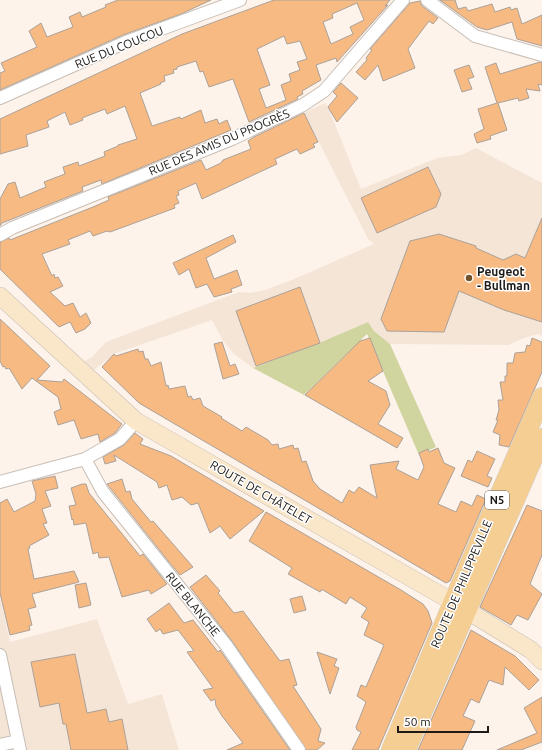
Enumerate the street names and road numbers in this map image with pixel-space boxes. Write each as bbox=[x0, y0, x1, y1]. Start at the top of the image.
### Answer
street label: RUE DU COUCOU bbox=[73, 23, 165, 71]
street label: RUE DES AMIS DU PROGRÈS bbox=[147, 106, 291, 178]
street label: ROUTE DE CHÂTELET bbox=[208, 458, 314, 527]
road number: N5 bbox=[485, 491, 509, 509]
street label: ROUTE DE PHILIPPEVILLE bbox=[428, 518, 494, 650]
street label: RUE BLANCHE bbox=[163, 570, 223, 639]

